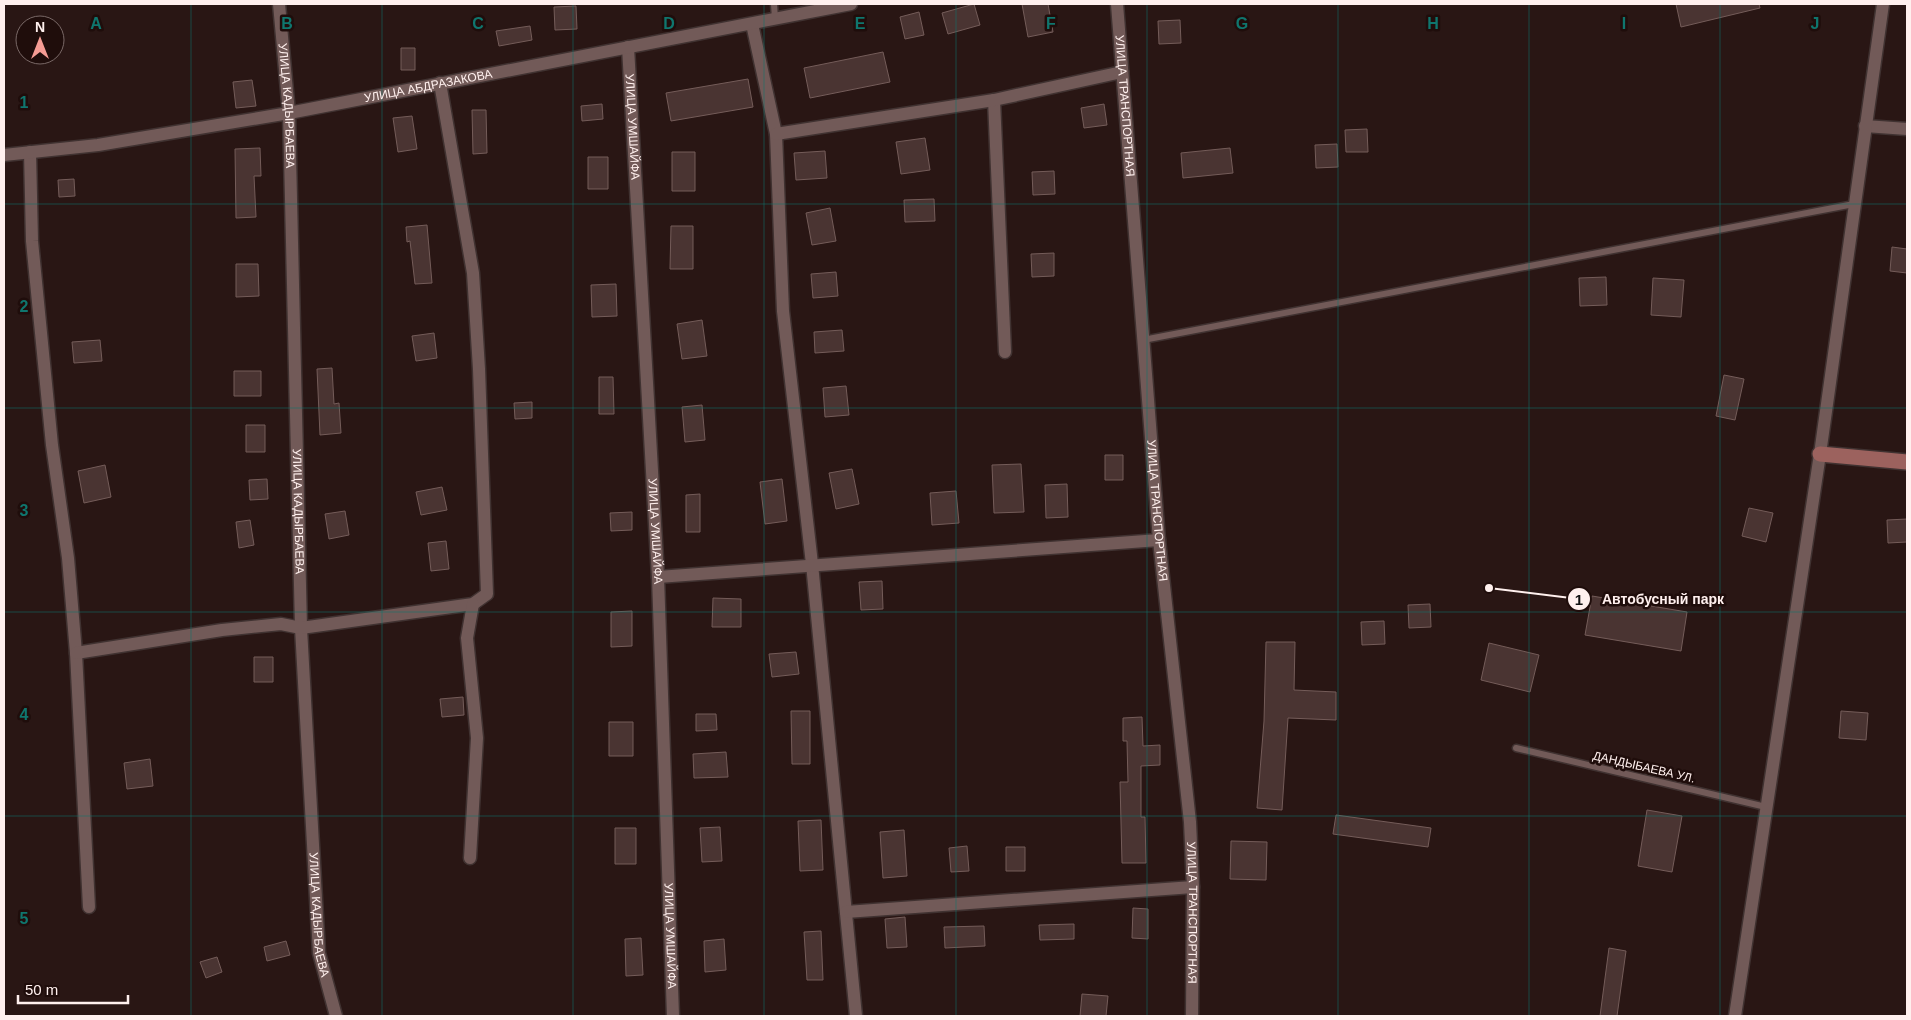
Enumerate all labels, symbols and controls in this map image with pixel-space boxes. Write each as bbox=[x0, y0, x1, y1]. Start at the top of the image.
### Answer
north arrow bbox=[15, 15, 65, 65]
text: A bbox=[90, 15, 102, 32]
text: B bbox=[281, 15, 293, 32]
text: C bbox=[472, 15, 484, 32]
text: D bbox=[663, 15, 675, 32]
text: E bbox=[855, 15, 866, 32]
text: F bbox=[1046, 15, 1056, 32]
text: G bbox=[1236, 15, 1248, 32]
text: H bbox=[1427, 15, 1439, 32]
text: I bbox=[1622, 15, 1626, 32]
text: J bbox=[1811, 15, 1819, 32]
text: N bbox=[35, 19, 45, 35]
street label: УЛИЦА ТРАНСПОРТНАЯ bbox=[1112, 34, 1137, 177]
street label: УЛИЦА КАДЫРБАЕВА bbox=[276, 42, 297, 168]
street label: УЛИЦА АБДРАЗАКОВА bbox=[363, 67, 493, 105]
street label: УЛИЦА УМШАЙФА bbox=[623, 73, 643, 180]
text: 1 bbox=[20, 94, 29, 111]
text: 2 bbox=[20, 298, 29, 315]
street label: УЛИЦА ТРАНСПОРТНАЯ bbox=[1144, 439, 1170, 582]
street label: УЛИЦА КАДЫРБАЕВА bbox=[290, 449, 307, 574]
street label: УЛИЦА УМШАЙФА bbox=[645, 478, 665, 584]
text: 3 bbox=[20, 502, 29, 519]
callout: Автобусный парк bbox=[1567, 585, 1734, 614]
text: 1 bbox=[1575, 591, 1583, 608]
text: Автобусный парк bbox=[1602, 591, 1725, 607]
text: 4 bbox=[20, 706, 29, 723]
street label: ДАНДЫБАЕВА УЛ. bbox=[1591, 748, 1697, 786]
street label: УЛИЦА ТРАНСПОРТНАЯ bbox=[1184, 841, 1200, 984]
street label: УЛИЦА КАДЫРБАЕВА bbox=[306, 852, 332, 979]
street label: УЛИЦА УМШАЙФА bbox=[661, 883, 679, 989]
text: 5 bbox=[20, 910, 29, 927]
scale bar bbox=[18, 972, 128, 1004]
text: 50 m bbox=[25, 981, 58, 998]

